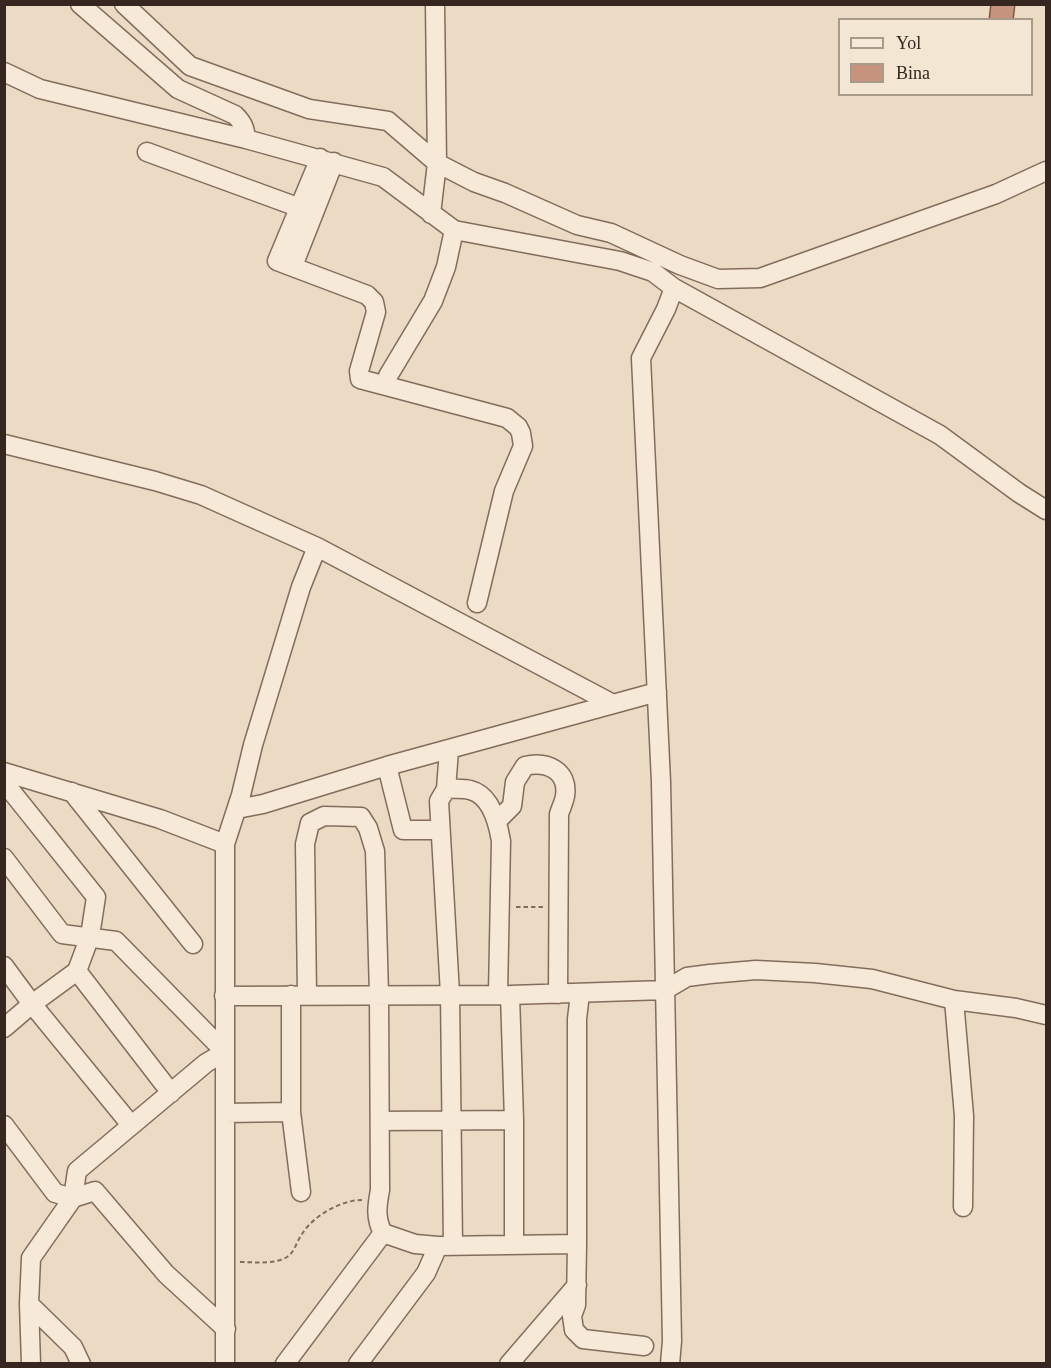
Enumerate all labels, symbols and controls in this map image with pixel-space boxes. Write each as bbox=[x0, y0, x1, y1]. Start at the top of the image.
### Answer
legend bbox=[838, 18, 1033, 96]
text: Yol bbox=[896, 33, 921, 53]
text: Bina bbox=[896, 63, 930, 83]

